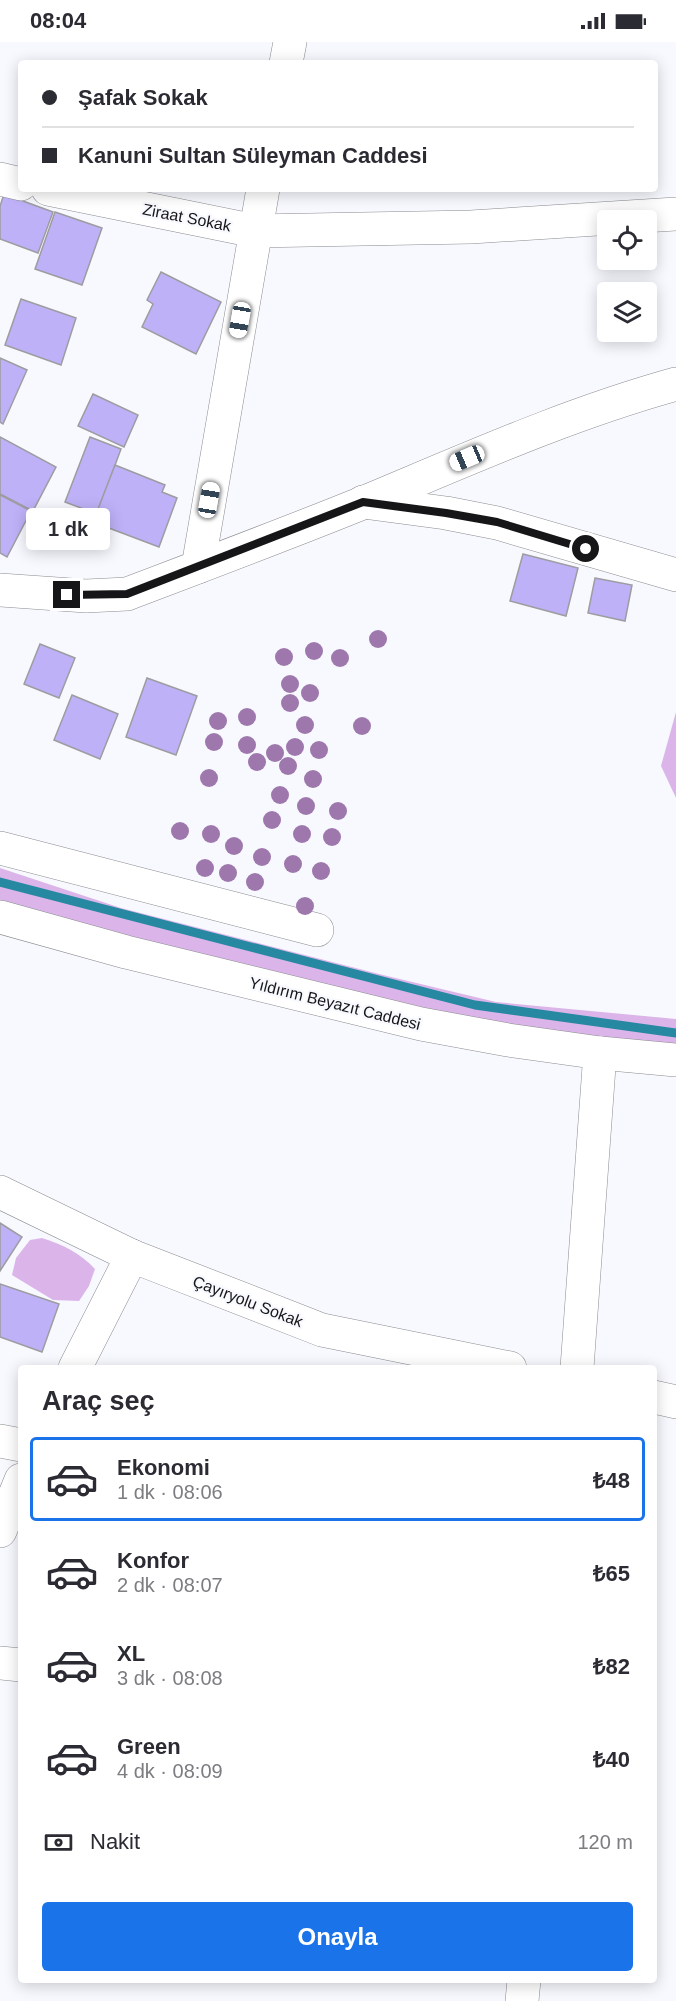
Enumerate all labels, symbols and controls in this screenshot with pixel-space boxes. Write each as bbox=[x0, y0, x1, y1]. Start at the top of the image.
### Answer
text: 08:04 bbox=[30, 8, 86, 33]
text: Şafak Sokak bbox=[78, 85, 208, 110]
text: Kanuni Sultan Süleyman Caddesi bbox=[78, 143, 428, 168]
street label: Ziraat Sokak bbox=[141, 201, 234, 235]
map controls bbox=[597, 210, 657, 342]
button: locate bbox=[597, 210, 657, 270]
button: layers bbox=[597, 282, 657, 342]
car bbox=[228, 301, 252, 339]
car bbox=[447, 443, 487, 473]
car bbox=[197, 481, 221, 519]
callout: 1 dk bbox=[25, 508, 109, 550]
text: 1 dk bbox=[48, 518, 88, 540]
route start bbox=[572, 535, 599, 562]
route end bbox=[53, 581, 80, 608]
street label: Yıldırım Beyazıt Caddesi bbox=[247, 974, 422, 1033]
street label: Çayıryolu Sokak bbox=[190, 1273, 306, 1331]
text: Araç seç bbox=[42, 1386, 155, 1416]
icon: car bbox=[45, 1452, 99, 1506]
text: Ekonomi bbox=[117, 1455, 210, 1480]
text: ₺48 bbox=[593, 1468, 630, 1493]
text: 1 dk · 08:06 bbox=[117, 1481, 223, 1503]
icon: car bbox=[45, 1545, 99, 1599]
text: Konfor bbox=[117, 1548, 189, 1573]
text: ₺65 bbox=[593, 1561, 630, 1586]
text: 2 dk · 08:07 bbox=[117, 1574, 223, 1596]
icon: car bbox=[45, 1638, 99, 1692]
text: XL bbox=[117, 1641, 145, 1666]
text: ₺82 bbox=[593, 1654, 630, 1679]
text: 3 dk · 08:08 bbox=[117, 1667, 223, 1689]
icon: car bbox=[45, 1731, 99, 1785]
text: Green bbox=[117, 1734, 181, 1759]
text: ₺40 bbox=[593, 1747, 630, 1772]
text: 4 dk · 08:09 bbox=[117, 1760, 223, 1782]
icon: cash bbox=[42, 1826, 75, 1859]
text: Nakit bbox=[90, 1829, 140, 1854]
text: 120 m bbox=[577, 1831, 633, 1853]
button: Onayla bbox=[42, 1902, 633, 1971]

